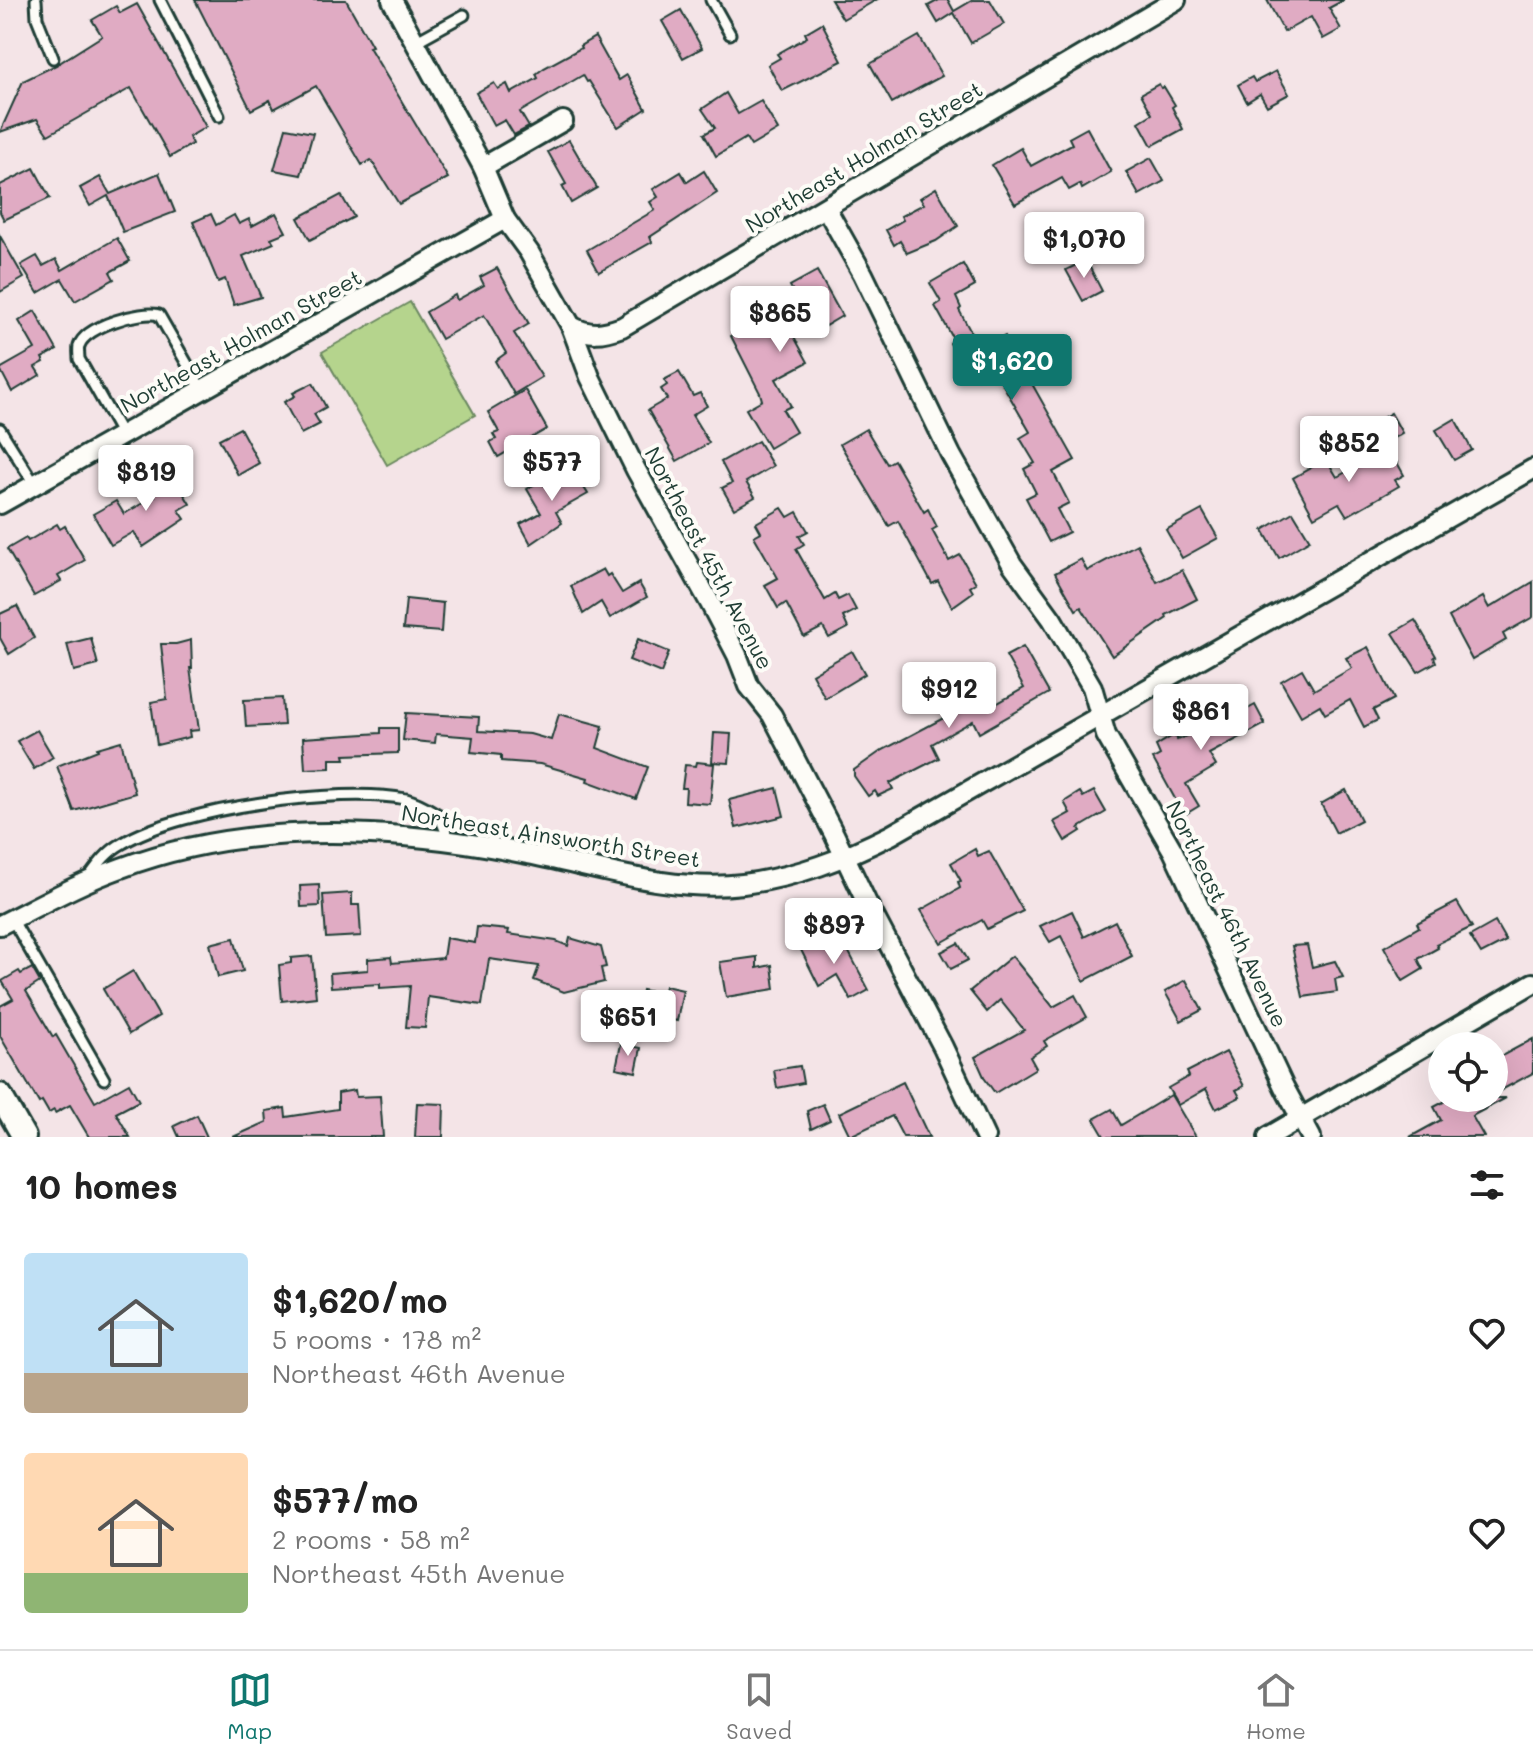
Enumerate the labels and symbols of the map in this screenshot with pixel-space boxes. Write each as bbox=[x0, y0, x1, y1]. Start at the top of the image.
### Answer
street label: Northeast Holman Street bbox=[740, 74, 988, 239]
pin: $1,070 bbox=[1019, 212, 1149, 280]
street label: Northeast Holman Street bbox=[115, 262, 367, 419]
pin: $865 bbox=[733, 286, 827, 354]
pin: $1,620 bbox=[947, 334, 1077, 402]
pin: $852 bbox=[1302, 416, 1396, 484]
pin: $577 bbox=[505, 435, 599, 503]
street label: Northeast 45th Avenue bbox=[638, 441, 780, 674]
pin: $819 bbox=[99, 445, 193, 513]
pin: $912 bbox=[902, 662, 996, 730]
pin: $861 bbox=[1154, 684, 1248, 752]
street label: Northeast 46th Avenue bbox=[1160, 796, 1295, 1032]
street label: Northeast Ainsworth Street bbox=[400, 798, 703, 873]
pin: $897 bbox=[787, 898, 881, 966]
pin: $651 bbox=[581, 990, 675, 1058]

